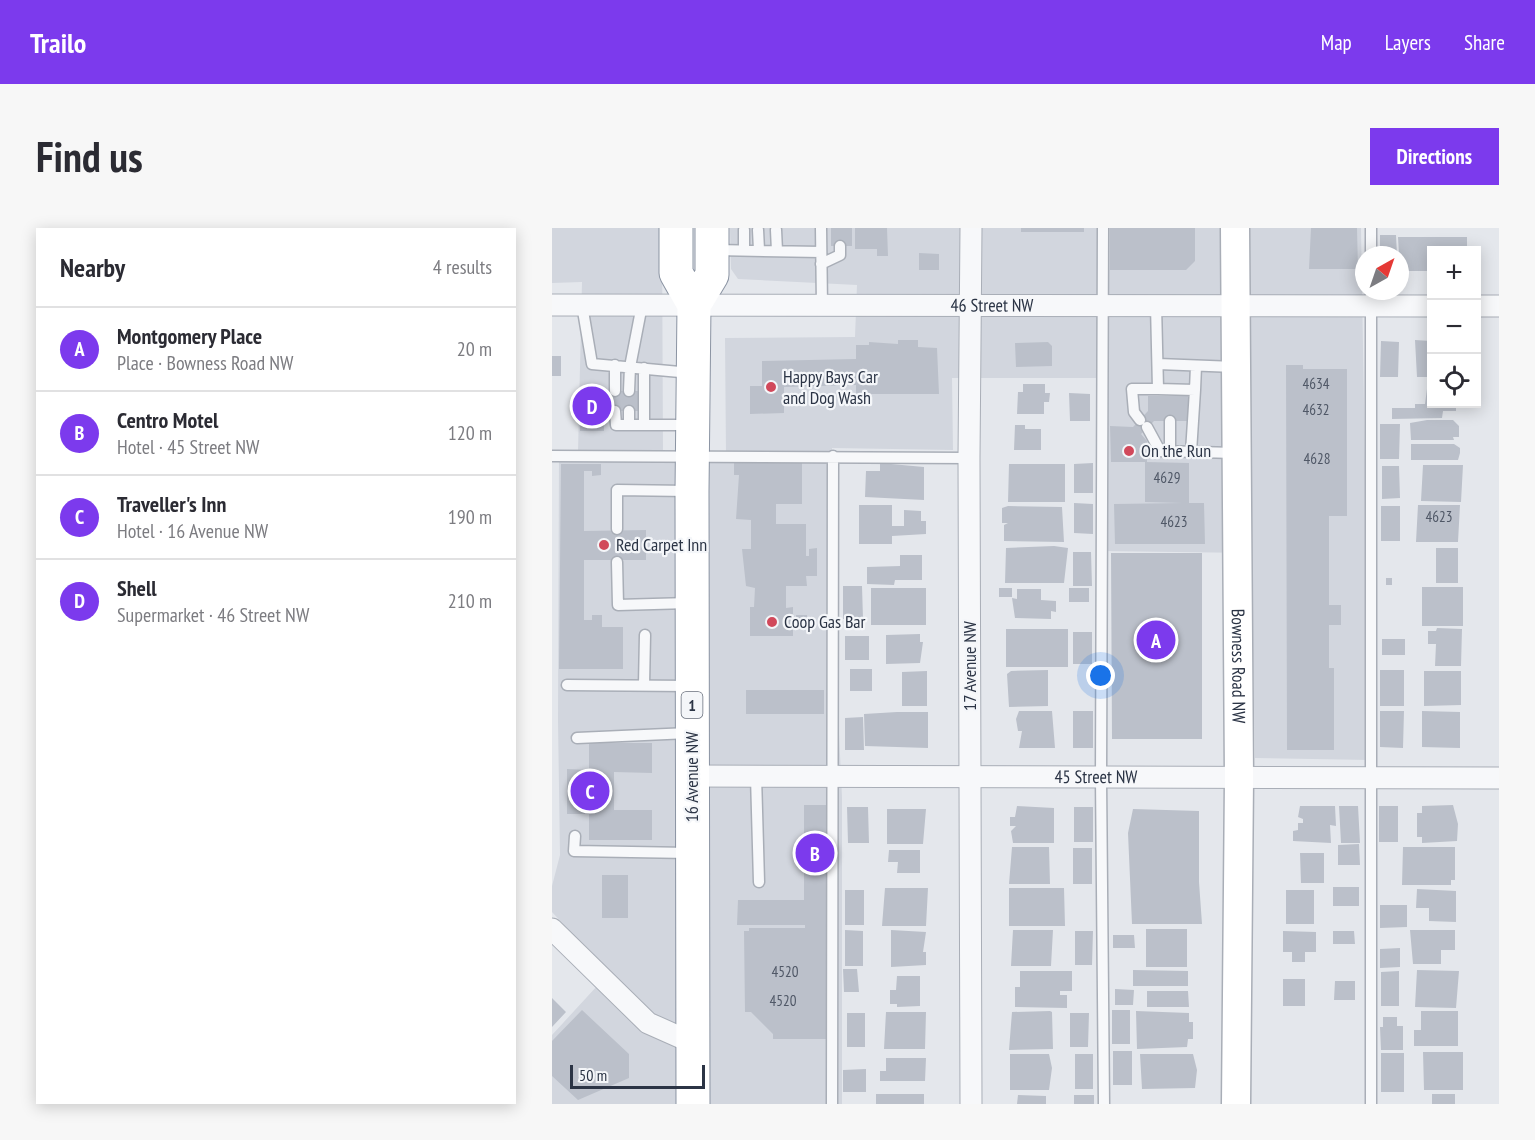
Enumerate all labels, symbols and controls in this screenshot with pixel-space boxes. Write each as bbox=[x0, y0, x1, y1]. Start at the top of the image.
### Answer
text: Trailo bbox=[30, 24, 86, 61]
text: Map bbox=[1321, 29, 1352, 56]
text: Layers bbox=[1385, 29, 1431, 56]
text: Share bbox=[1464, 29, 1505, 56]
button: Directions bbox=[1370, 128, 1499, 185]
text: Find us bbox=[36, 129, 143, 184]
north arrow bbox=[1355, 246, 1409, 300]
map controls bbox=[1427, 246, 1481, 408]
button: + bbox=[1427, 246, 1481, 300]
text: Nearby bbox=[60, 251, 125, 284]
text: 4 results bbox=[433, 254, 492, 280]
street label: 46 Street NW bbox=[951, 293, 1033, 317]
button: − bbox=[1427, 300, 1481, 354]
text: Montgomery Place bbox=[117, 322, 262, 350]
text: A bbox=[74, 336, 85, 362]
text: 20 m bbox=[457, 336, 492, 362]
text: Place · Bowness Road NW bbox=[117, 350, 294, 376]
button: locate bbox=[1427, 354, 1481, 408]
place label: Happy Bays Car and Dog Wash bbox=[783, 365, 878, 409]
house number: 4634 bbox=[1302, 374, 1330, 393]
marker: Happy Bays Car and Dog Wash bbox=[764, 380, 778, 394]
pin: D bbox=[572, 384, 612, 429]
house number: 4632 bbox=[1302, 400, 1330, 419]
text: Centro Motel bbox=[117, 406, 218, 434]
text: B bbox=[75, 420, 84, 446]
text: 120 m bbox=[448, 420, 492, 446]
text: Hotel · 45 Street NW bbox=[117, 434, 259, 460]
place label: On the Run bbox=[1141, 439, 1211, 462]
marker: On the Run bbox=[1122, 444, 1136, 458]
house number: 4628 bbox=[1303, 449, 1331, 468]
house number: 4629 bbox=[1153, 468, 1181, 487]
text: Traveller's Inn bbox=[117, 490, 226, 518]
text: C bbox=[75, 504, 84, 530]
text: 190 m bbox=[448, 504, 492, 530]
house number: 4623 bbox=[1425, 507, 1453, 526]
house number: 4623 bbox=[1160, 512, 1188, 531]
text: Hotel · 16 Avenue NW bbox=[117, 518, 268, 544]
place label: Red Carpet Inn bbox=[616, 533, 707, 556]
marker: Red Carpet Inn bbox=[597, 538, 611, 552]
text: Shell bbox=[117, 574, 157, 602]
text: D bbox=[74, 588, 85, 614]
text: 210 m bbox=[448, 588, 492, 614]
text: Supermarket · 46 Street NW bbox=[117, 602, 309, 628]
street label: Bowness Road NW bbox=[1227, 609, 1251, 723]
place label: Coop Gas Bar bbox=[784, 610, 866, 633]
marker: Coop Gas Bar bbox=[765, 615, 779, 629]
pin: A bbox=[1136, 618, 1176, 662]
street label: 17 Avenue NW bbox=[958, 621, 981, 711]
your location bbox=[1086, 661, 1115, 690]
road number: 1 bbox=[682, 692, 702, 718]
street label: 16 Avenue NW bbox=[680, 732, 703, 822]
street label: 45 Street NW bbox=[1054, 765, 1138, 788]
pin: C bbox=[570, 768, 609, 814]
pin: B bbox=[796, 830, 834, 876]
house number: 4520 bbox=[771, 962, 799, 981]
house number: 4520 bbox=[769, 991, 797, 1010]
scale bar bbox=[570, 1062, 705, 1090]
text: 50 m bbox=[579, 1065, 607, 1085]

